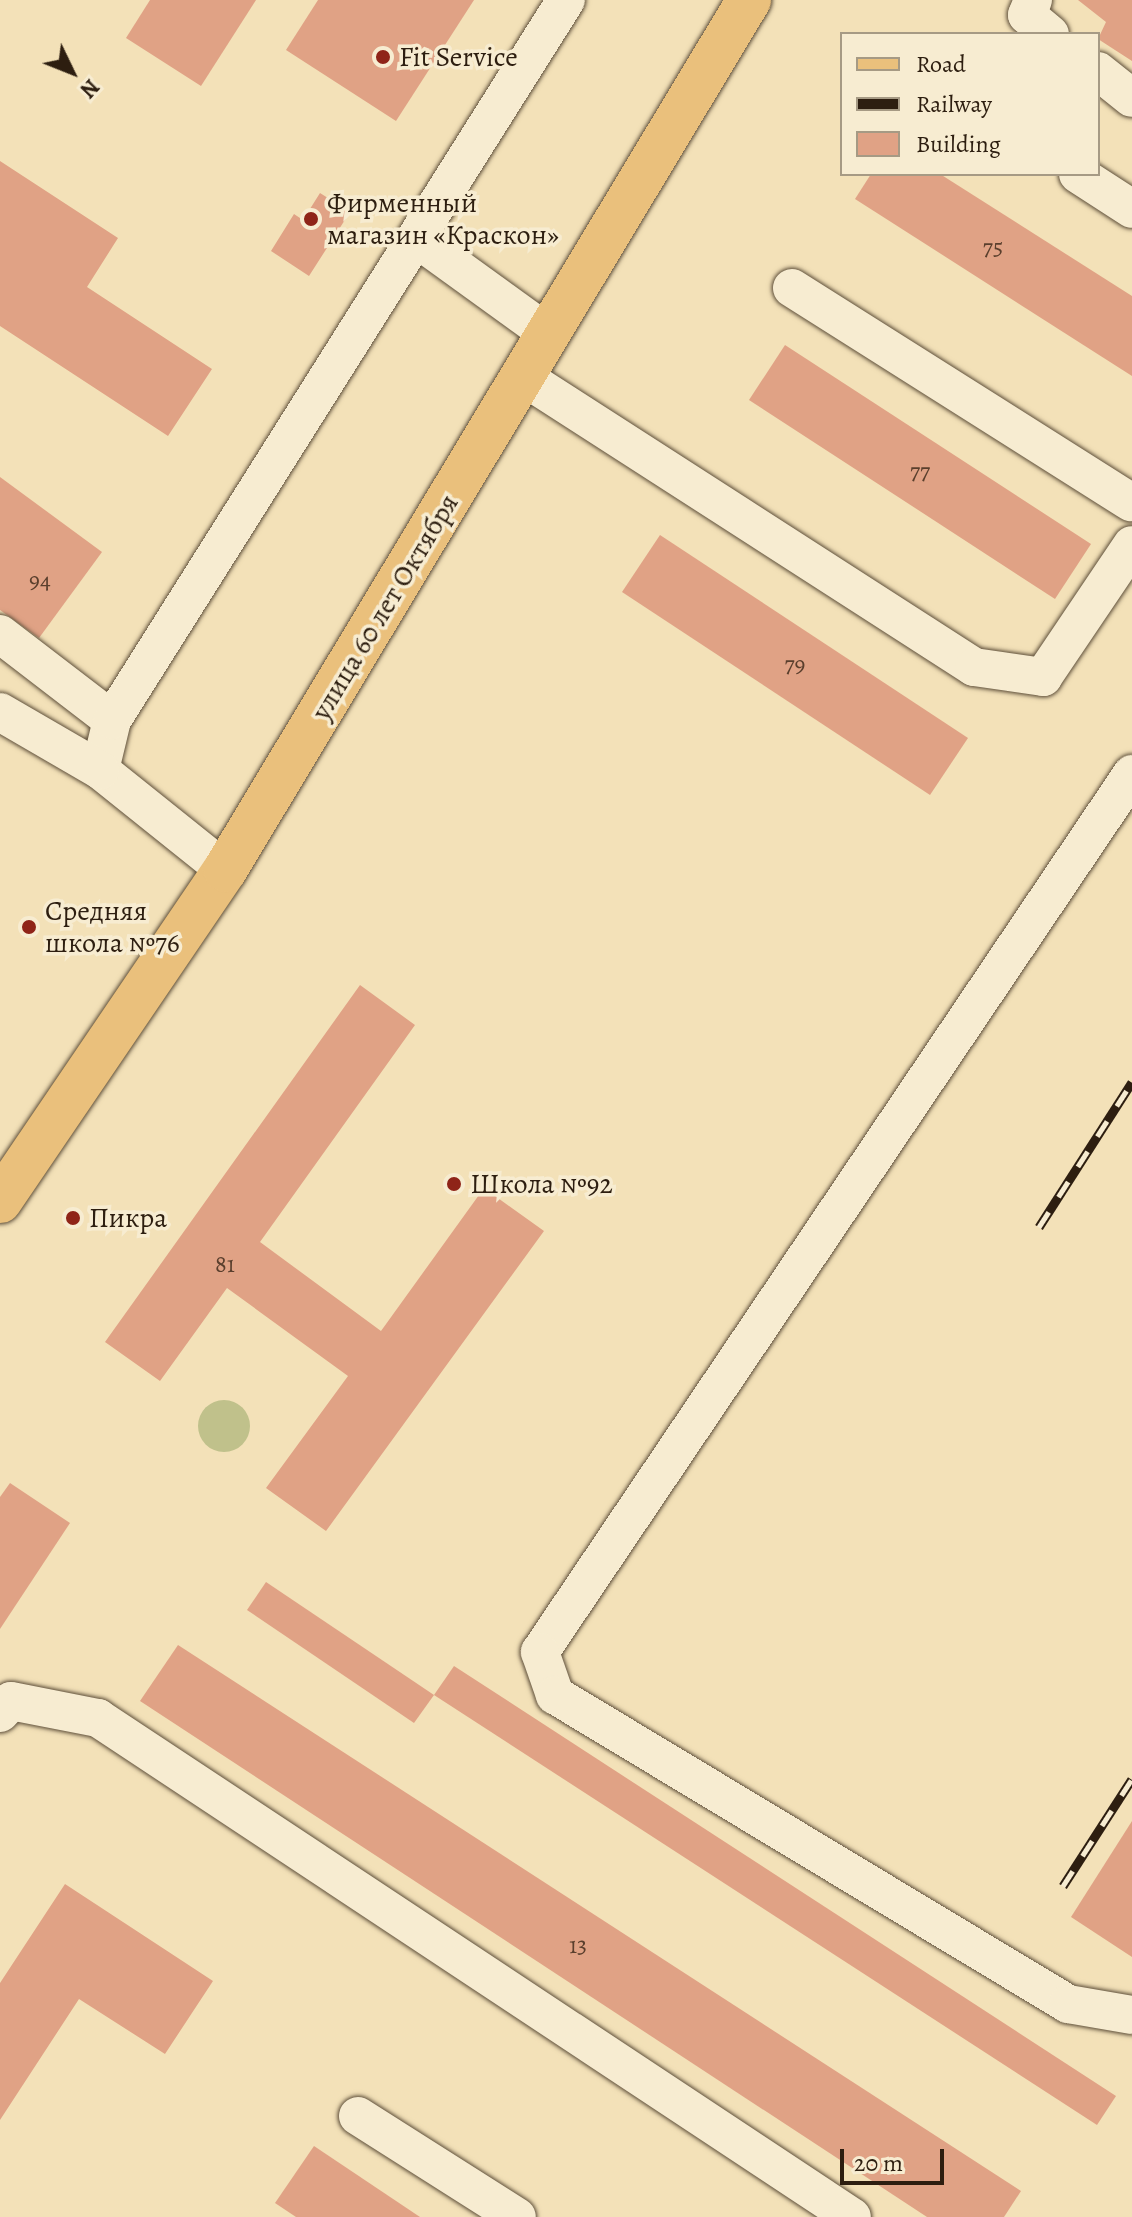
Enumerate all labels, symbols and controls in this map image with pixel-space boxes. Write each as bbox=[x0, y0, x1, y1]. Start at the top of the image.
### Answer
north arrow bbox=[32, 32, 112, 112]
legend bbox=[840, 32, 1100, 176]
place label: Fit Service bbox=[399, 40, 518, 74]
marker: Fit Service bbox=[374, 48, 392, 66]
text: Road bbox=[916, 48, 966, 80]
text: N bbox=[73, 72, 106, 104]
text: Railway bbox=[916, 88, 992, 120]
text: Building bbox=[916, 128, 1001, 160]
place label: Фирменный магазин «Краскон» bbox=[327, 186, 559, 252]
marker: Фирменный магазин «Краскон» bbox=[302, 210, 320, 228]
house number: 75 bbox=[983, 234, 1003, 262]
house number: 77 bbox=[910, 458, 930, 486]
street label: улица 60 лет Октября bbox=[304, 488, 466, 726]
house number: 94 bbox=[29, 567, 51, 595]
house number: 79 bbox=[785, 651, 805, 679]
place label: Средняя школа №76 bbox=[45, 894, 180, 960]
marker: Средняя школа №76 bbox=[20, 918, 38, 936]
place label: Школа №92 bbox=[470, 1167, 613, 1201]
marker: Школа №92 bbox=[445, 1175, 463, 1193]
place label: Пикра bbox=[89, 1201, 167, 1235]
marker: Пикра bbox=[64, 1209, 82, 1227]
house number: 81 bbox=[215, 1251, 235, 1279]
house number: 13 bbox=[569, 1932, 587, 1960]
scale bar bbox=[844, 2133, 948, 2183]
text: 20 m bbox=[854, 2147, 903, 2179]

